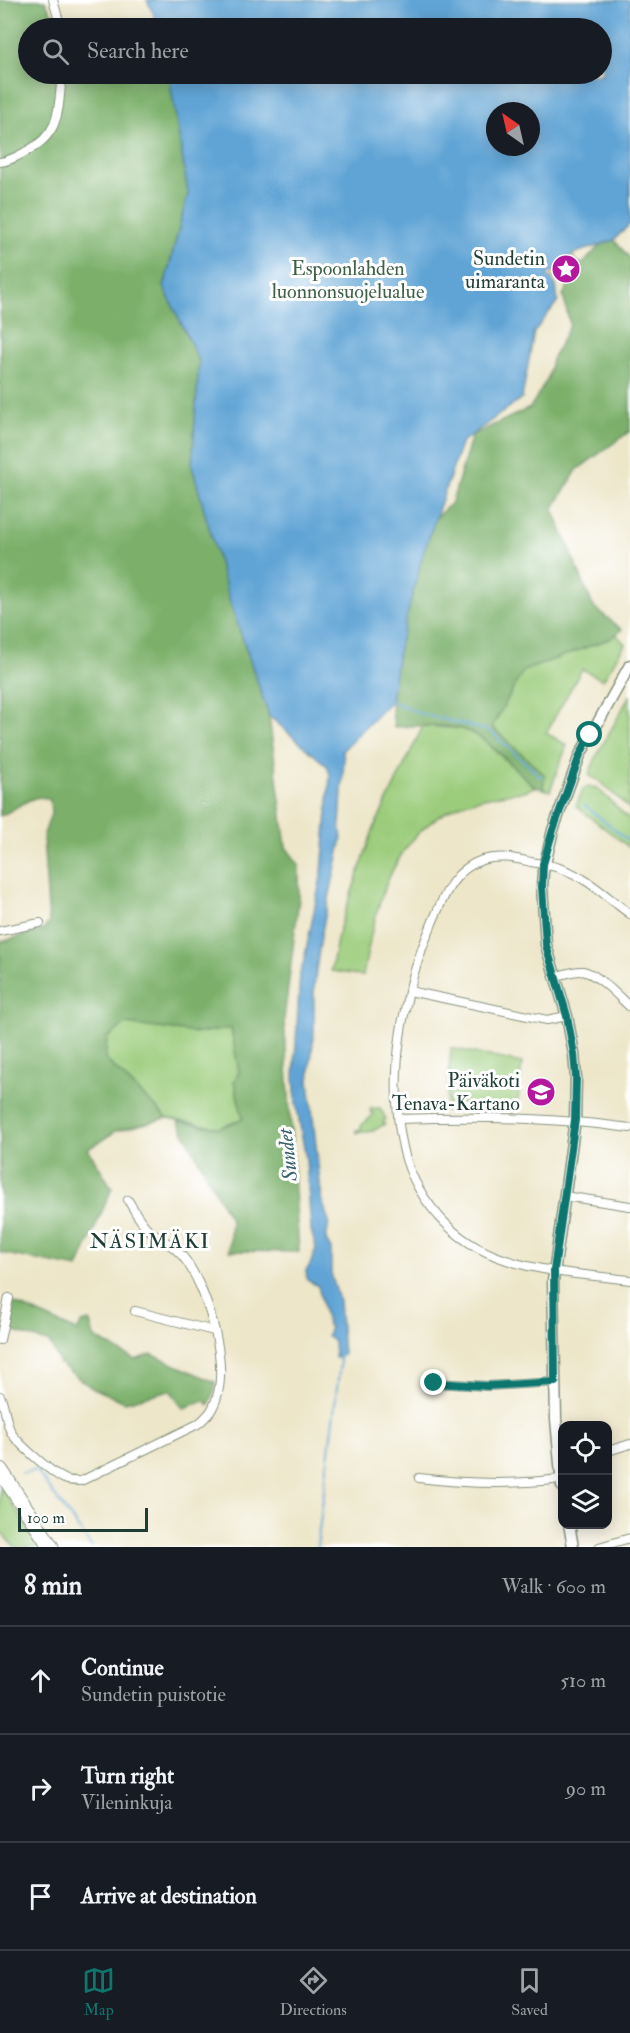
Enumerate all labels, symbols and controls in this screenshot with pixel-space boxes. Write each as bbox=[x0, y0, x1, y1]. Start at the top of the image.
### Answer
search box bbox=[18, 18, 612, 84]
icon: search bbox=[39, 35, 72, 68]
text: Search here bbox=[87, 37, 189, 65]
north arrow bbox=[486, 102, 540, 156]
place label: Sundetin uimaranta bbox=[465, 246, 546, 294]
place icon: Sundetin uimaranta bbox=[550, 253, 582, 285]
park label: Espoonlahden luonnonsuojelualue bbox=[272, 256, 424, 304]
route start bbox=[576, 721, 602, 747]
place label: Päiväkoti Tenava-Kartano bbox=[392, 1068, 520, 1116]
school or university icon: Päiväkoti Tenava-Kartano bbox=[525, 1076, 557, 1108]
water label: Sundet bbox=[272, 1126, 304, 1184]
district label: NÄSIMÄKI bbox=[90, 1228, 210, 1255]
route end bbox=[420, 1369, 446, 1395]
map controls bbox=[558, 1421, 612, 1529]
button: locate bbox=[558, 1421, 612, 1475]
button: layers bbox=[558, 1475, 612, 1529]
scale bar bbox=[18, 1505, 148, 1532]
text: 100 m bbox=[27, 1508, 65, 1528]
text: 8 min bbox=[24, 1570, 82, 1602]
text: Walk · 600 m bbox=[502, 1574, 606, 1599]
text: Continue bbox=[81, 1654, 164, 1682]
icon: ahead bbox=[24, 1664, 57, 1697]
text: 510 m bbox=[560, 1668, 606, 1693]
text: Sundetin puistotie bbox=[81, 1682, 226, 1707]
text: Turn right bbox=[81, 1762, 174, 1790]
icon: right bbox=[24, 1772, 57, 1805]
text: 90 m bbox=[566, 1776, 606, 1801]
text: Vileninkuja bbox=[81, 1790, 172, 1815]
icon: arrive bbox=[24, 1880, 57, 1913]
text: Arrive at destination bbox=[81, 1882, 257, 1910]
tab: Map bbox=[82, 1964, 115, 2020]
tab: Directions bbox=[280, 1964, 347, 2020]
tab: Saved bbox=[511, 1964, 548, 2020]

